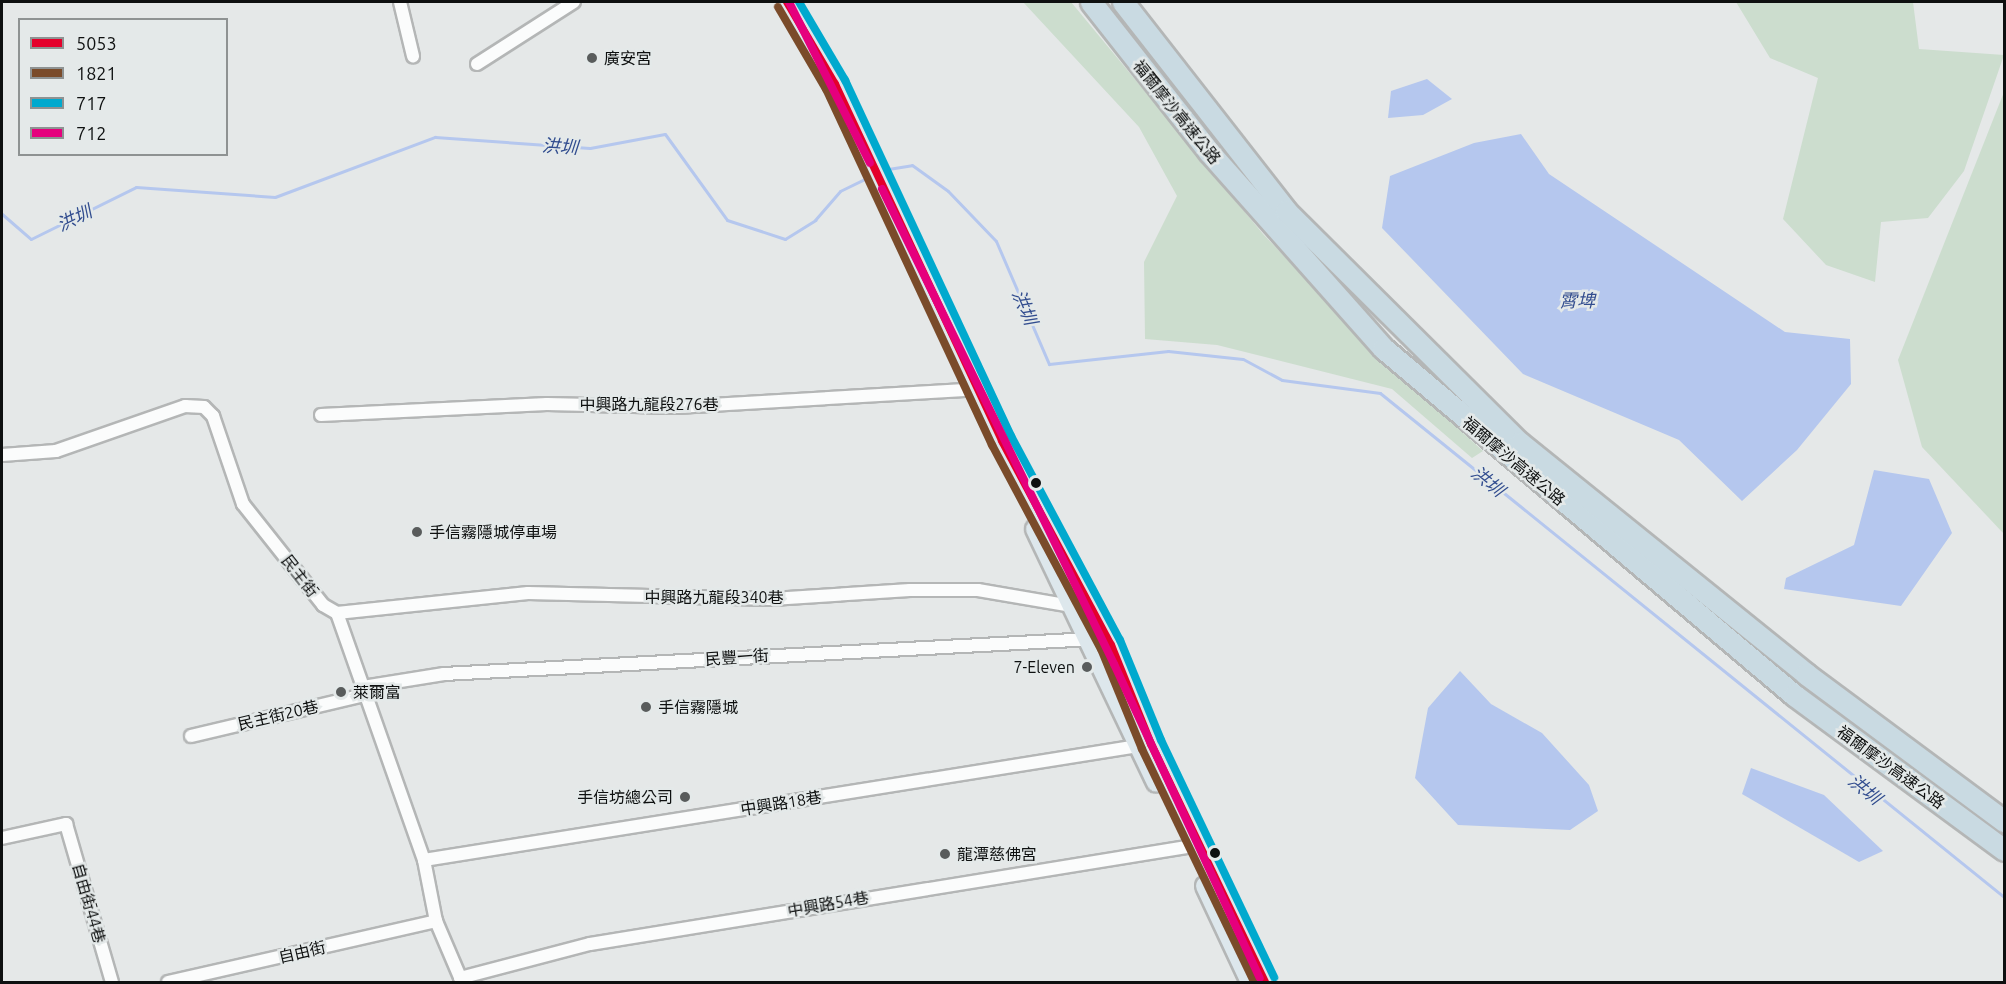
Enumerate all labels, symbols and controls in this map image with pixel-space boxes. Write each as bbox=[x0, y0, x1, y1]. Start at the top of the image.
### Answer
legend bbox=[18, 18, 228, 156]
text: 5053 bbox=[76, 33, 117, 53]
place label: 廣安宮 bbox=[604, 48, 652, 68]
marker: 廣安宮 bbox=[585, 51, 599, 65]
street label: 福爾摩沙高速公路 bbox=[1129, 56, 1225, 168]
text: 1821 bbox=[76, 63, 117, 83]
text: 717 bbox=[76, 93, 106, 113]
text: 712 bbox=[76, 123, 106, 143]
water label: 洪圳 bbox=[541, 134, 579, 158]
water label: 洪圳 bbox=[53, 200, 95, 236]
water label: 洪圳 bbox=[1008, 286, 1042, 328]
water label: 霄埤 bbox=[1559, 289, 1595, 311]
street label: 中興路九龍段276巷 bbox=[579, 394, 719, 414]
street label: 福爾摩沙高速公路 bbox=[1459, 413, 1569, 509]
water label: 洪圳 bbox=[1467, 461, 1509, 501]
unlabelled marker bbox=[1030, 477, 1042, 489]
place label: 手信霧隱城停車場 bbox=[429, 522, 557, 542]
marker: 手信霧隱城停車場 bbox=[410, 525, 424, 539]
street label: 民主街 bbox=[278, 551, 322, 601]
street label: 中興路九龍段340巷 bbox=[644, 587, 784, 607]
street label: 民豐一街 bbox=[704, 645, 770, 669]
place label: 7-Eleven bbox=[1014, 657, 1075, 677]
marker: 7-Eleven bbox=[1080, 660, 1094, 674]
place label: 萊爾富 bbox=[353, 682, 401, 702]
marker: 萊爾富 bbox=[334, 685, 348, 699]
street label: 民主街20巷 bbox=[236, 696, 320, 734]
place label: 手信霧隱城 bbox=[658, 697, 738, 717]
marker: 手信霧隱城 bbox=[639, 700, 653, 714]
street label: 福爾摩沙高速公路 bbox=[1834, 722, 1948, 812]
water label: 洪圳 bbox=[1844, 769, 1886, 809]
place label: 手信坊總公司 bbox=[577, 787, 673, 807]
street label: 中興路18巷 bbox=[739, 787, 823, 819]
marker: 手信坊總公司 bbox=[678, 790, 692, 804]
place label: 龍潭慈佛宮 bbox=[957, 844, 1037, 864]
marker: 龍潭慈佛宮 bbox=[938, 847, 952, 861]
unlabelled marker bbox=[1209, 847, 1221, 859]
street label: 自由街44巷 bbox=[68, 861, 110, 945]
street label: 中興路54巷 bbox=[786, 887, 870, 921]
street label: 自由街 bbox=[276, 937, 328, 967]

